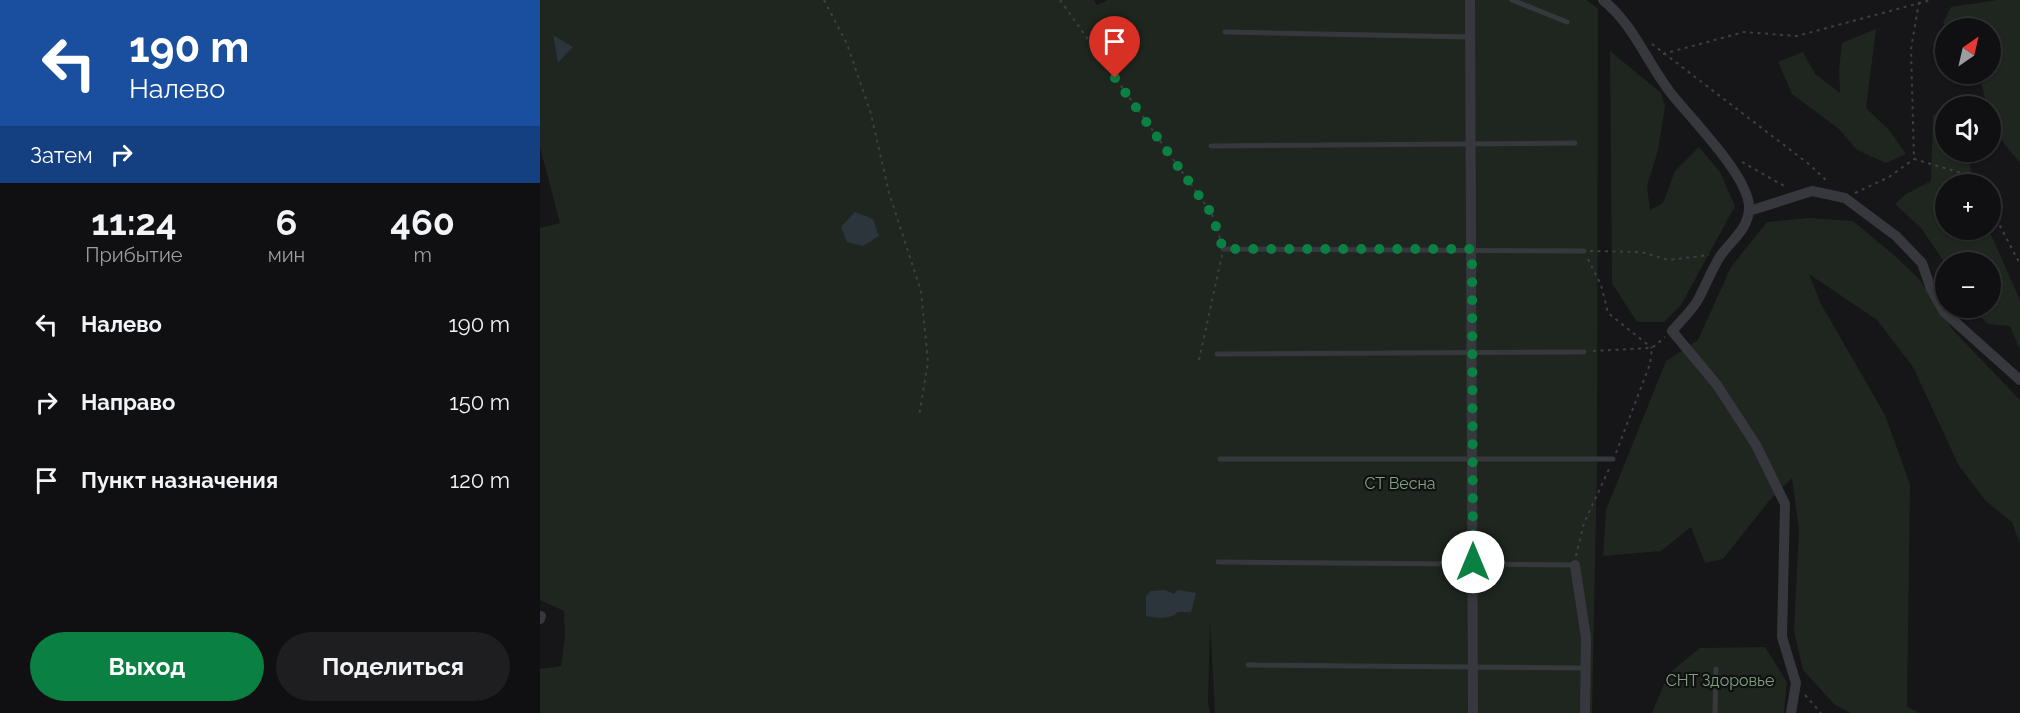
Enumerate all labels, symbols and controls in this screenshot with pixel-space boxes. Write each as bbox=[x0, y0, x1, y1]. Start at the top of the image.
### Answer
pin bbox=[1089, 16, 1140, 78]
north arrow bbox=[1935, 18, 2001, 84]
map controls bbox=[1935, 18, 2001, 318]
text: 190 m bbox=[129, 23, 249, 72]
icon: left bbox=[30, 24, 108, 102]
icon: arrive bbox=[1098, 25, 1131, 58]
text: Налево bbox=[129, 73, 225, 104]
button: sound bbox=[1935, 96, 2001, 162]
icon: right bbox=[105, 138, 138, 171]
text: Затем bbox=[30, 142, 93, 168]
button: + bbox=[1935, 174, 2001, 240]
text: 11:24 bbox=[91, 201, 176, 243]
text: 6 bbox=[275, 201, 297, 243]
text: 460 bbox=[390, 201, 455, 243]
text: Прибытие bbox=[85, 243, 183, 267]
text: мин bbox=[268, 243, 305, 267]
text: m bbox=[413, 243, 432, 267]
button: − bbox=[1935, 252, 2001, 318]
icon: left bbox=[30, 308, 63, 341]
text: Налево bbox=[81, 311, 162, 337]
text: 190 m bbox=[448, 311, 510, 337]
icon: right bbox=[30, 386, 63, 419]
text: Направо bbox=[81, 389, 175, 415]
text: 150 m bbox=[449, 389, 510, 415]
icon: arrive bbox=[30, 464, 63, 497]
text: Пункт назначения bbox=[81, 467, 278, 493]
text: 120 m bbox=[450, 467, 510, 493]
park label: СТ Весна bbox=[1364, 474, 1436, 493]
position arrow bbox=[1441, 530, 1505, 594]
button: Выход bbox=[30, 632, 264, 701]
button: Поделиться bbox=[276, 632, 510, 701]
park label: СНТ Здоровье bbox=[1666, 671, 1774, 690]

